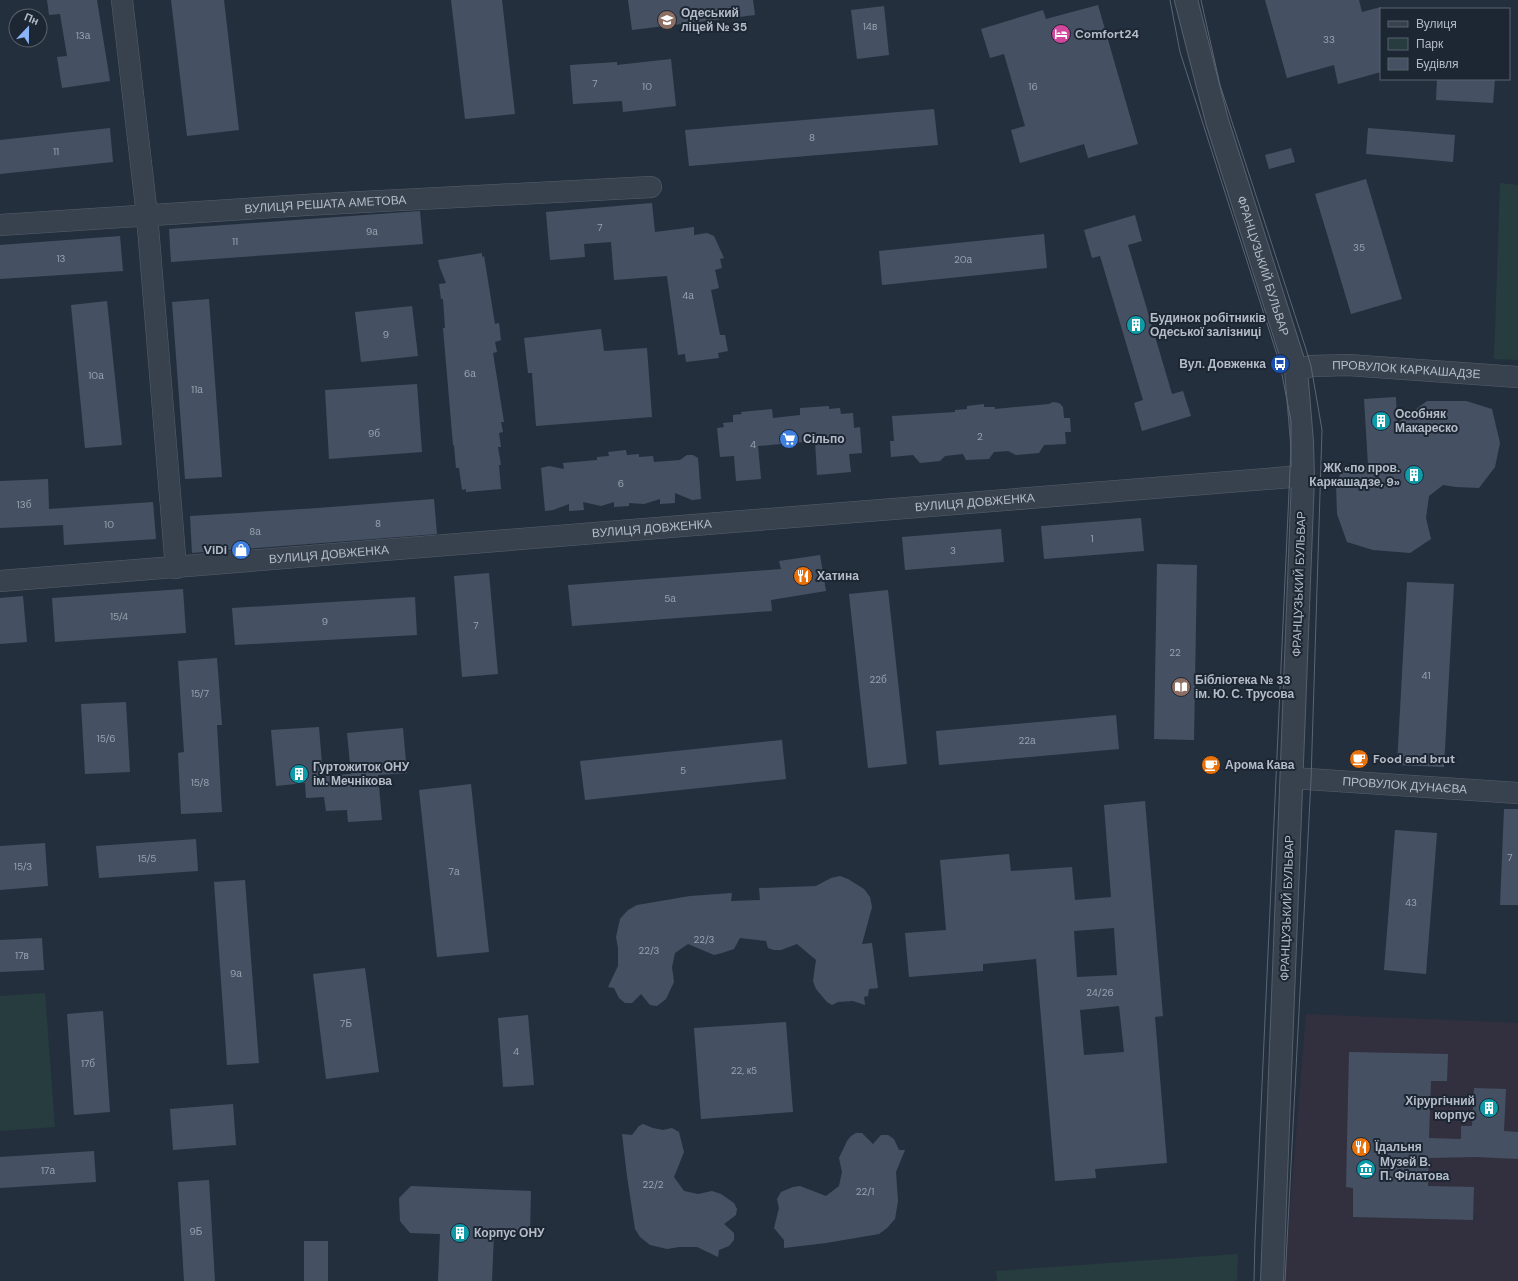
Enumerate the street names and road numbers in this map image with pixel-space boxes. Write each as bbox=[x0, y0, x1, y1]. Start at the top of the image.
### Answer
street label: ВУЛИЦЯ РЕШАТА АМЕТОВА bbox=[244, 192, 407, 217]
street label: ФРАНЦУЗЬКИЙ БУЛЬВАР bbox=[1233, 194, 1293, 338]
street label: ПРОВУЛОК КАРКАШАДЗЕ bbox=[1332, 357, 1481, 382]
street label: ВУЛИЦЯ ДОВЖЕНКА bbox=[914, 490, 1035, 515]
street label: ФРАНЦУЗЬКИЙ БУЛЬВАР bbox=[1288, 511, 1310, 657]
street label: ВУЛИЦЯ ДОВЖЕНКА bbox=[591, 516, 712, 541]
street label: ВУЛИЦЯ ДОВЖЕНКА bbox=[268, 542, 389, 567]
street label: ПРОВУЛОК ДУНАЄВА bbox=[1342, 773, 1468, 798]
street label: ФРАНЦУЗЬКИЙ БУЛЬВАР bbox=[1276, 835, 1298, 981]

